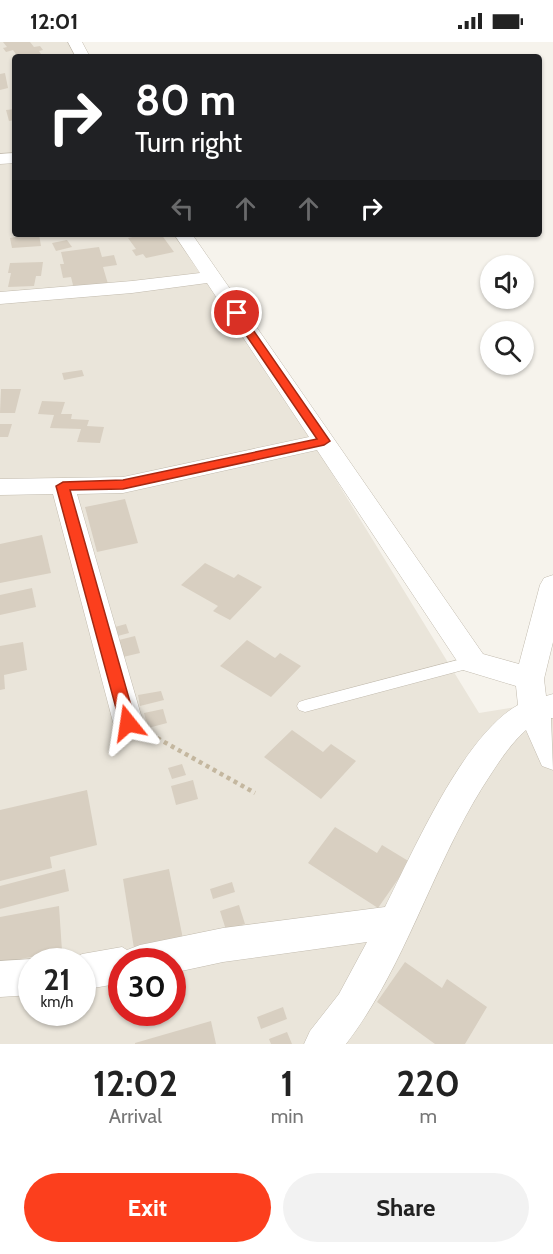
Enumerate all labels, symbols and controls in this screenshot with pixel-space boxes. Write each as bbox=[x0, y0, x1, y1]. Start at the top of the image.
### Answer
text: 12:01 bbox=[30, 8, 78, 35]
text: 80 m bbox=[135, 74, 236, 126]
icon: right bbox=[36, 78, 114, 156]
text: Turn right bbox=[135, 126, 242, 159]
icon: left bbox=[166, 192, 199, 225]
icon: ahead bbox=[229, 192, 262, 225]
icon: ahead bbox=[292, 192, 325, 225]
icon: right bbox=[355, 192, 388, 225]
map controls bbox=[480, 255, 534, 375]
button: sound bbox=[480, 255, 534, 309]
pin bbox=[211, 287, 262, 338]
icon: arrive bbox=[220, 296, 253, 329]
button: search bbox=[480, 321, 534, 375]
position arrow bbox=[96, 691, 160, 755]
speed limit sign: 30 bbox=[108, 948, 186, 1026]
text: 21 bbox=[44, 961, 70, 998]
text: km/h bbox=[41, 993, 73, 1011]
text: 12:02 bbox=[93, 1061, 178, 1105]
text: 1 bbox=[280, 1061, 294, 1105]
text: 220 bbox=[397, 1061, 460, 1105]
text: Arrival bbox=[109, 1104, 162, 1128]
text: min bbox=[271, 1104, 304, 1128]
text: m bbox=[420, 1104, 437, 1128]
button: Exit bbox=[24, 1173, 271, 1242]
button: Share bbox=[283, 1173, 529, 1242]

